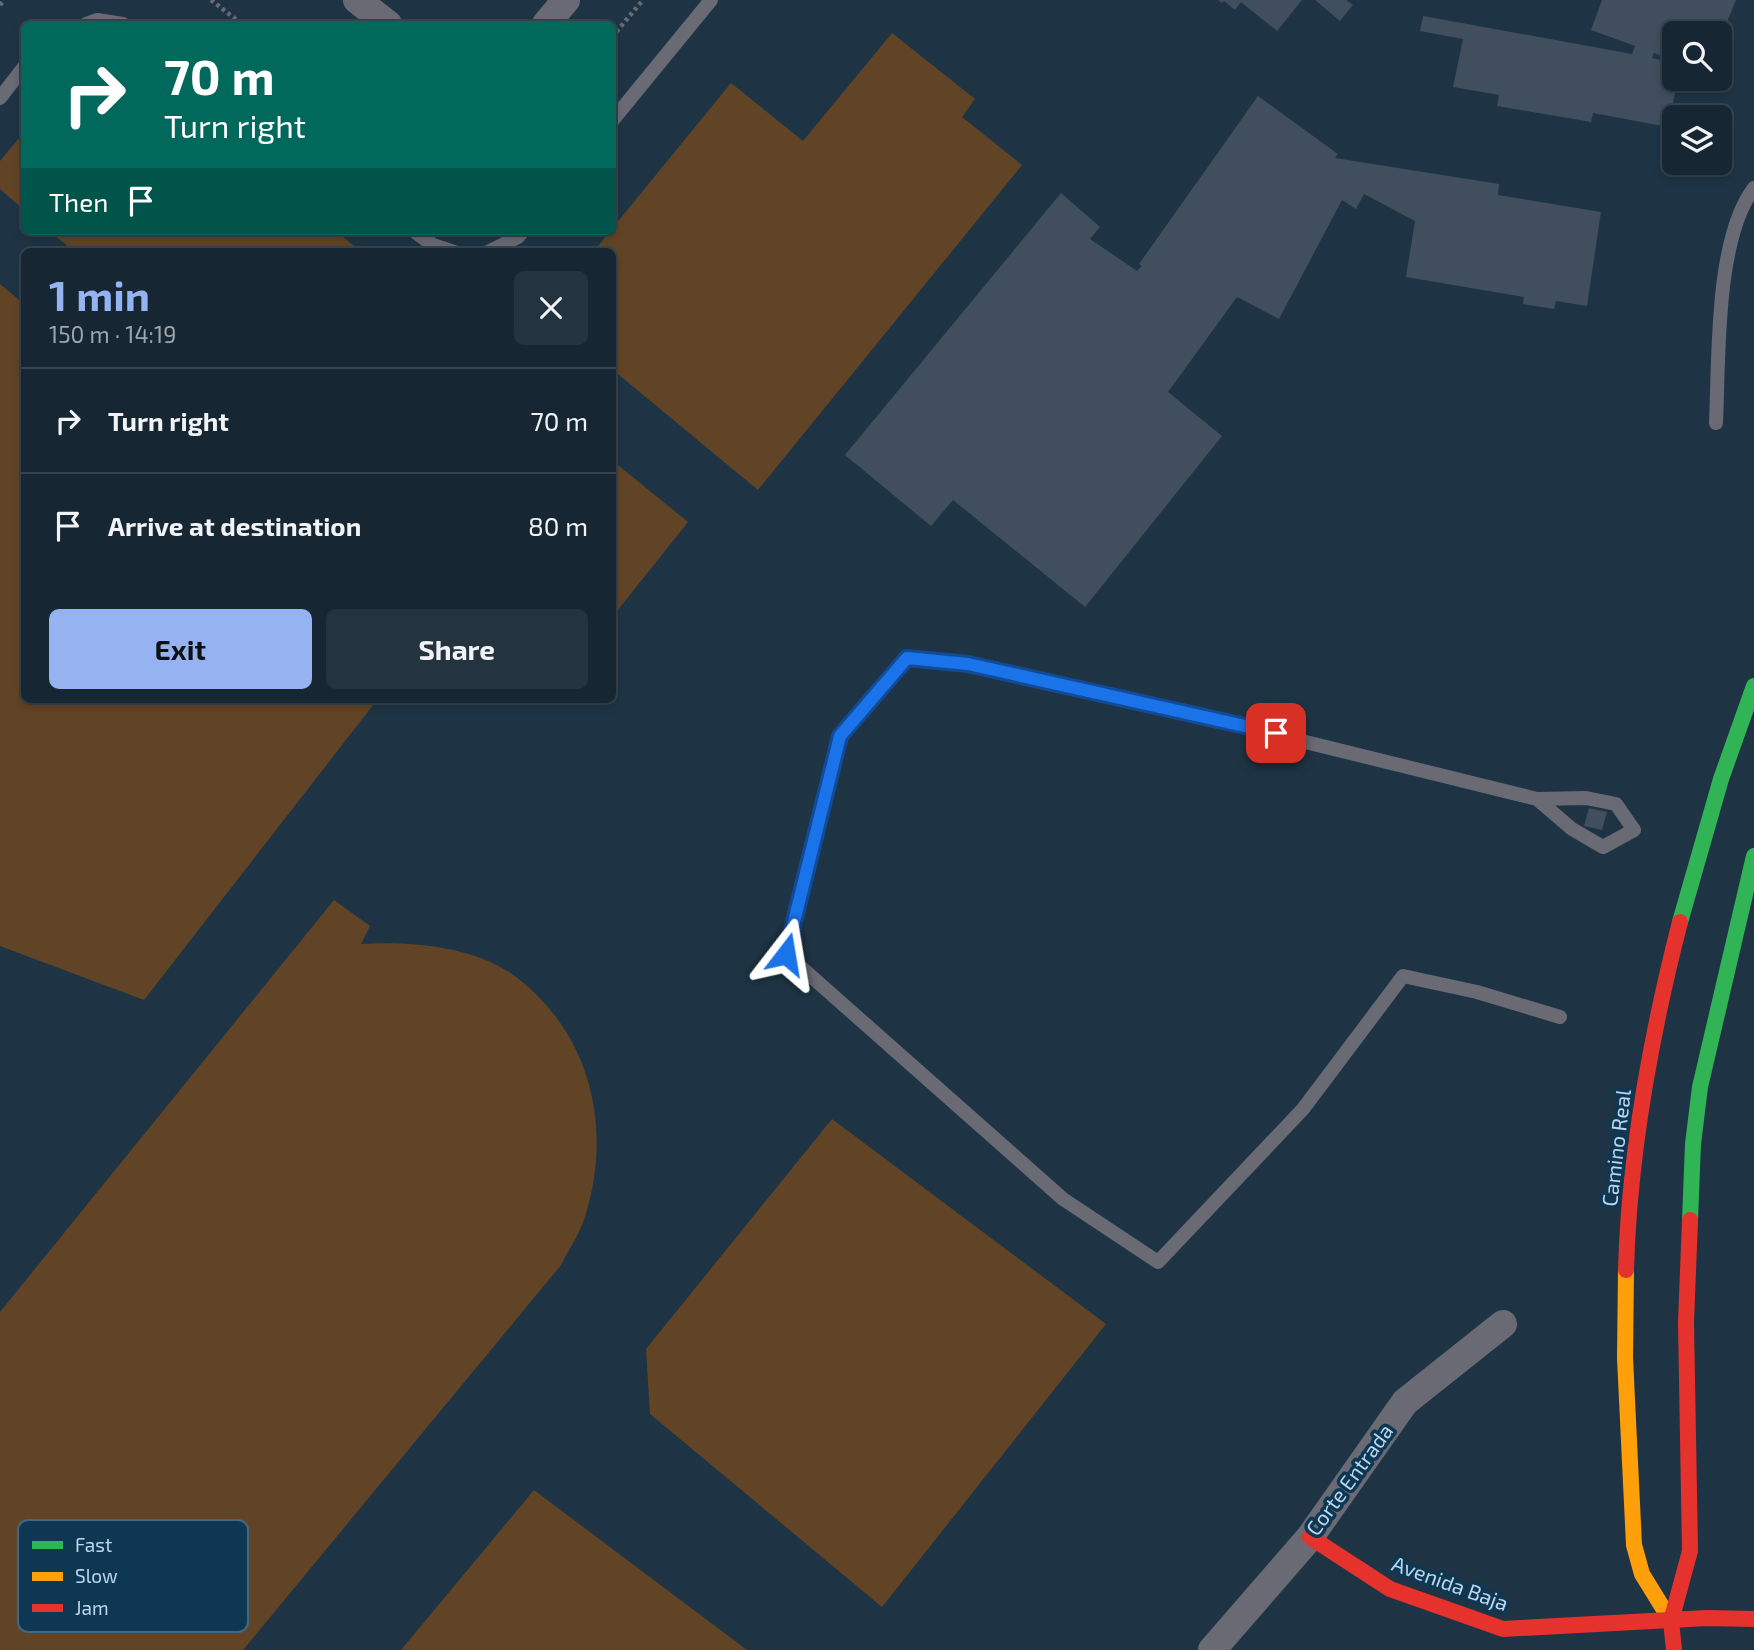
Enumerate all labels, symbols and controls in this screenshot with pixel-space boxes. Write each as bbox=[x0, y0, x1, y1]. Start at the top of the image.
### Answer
map controls bbox=[1662, 21, 1732, 175]
button: search bbox=[1662, 21, 1732, 91]
text: 70 m bbox=[164, 46, 275, 105]
icon: right bbox=[49, 49, 140, 140]
button: layers bbox=[1662, 105, 1732, 175]
text: Turn right bbox=[164, 106, 306, 144]
icon: arrive bbox=[122, 182, 160, 220]
text: Then bbox=[49, 186, 108, 217]
text: 1 min bbox=[49, 269, 150, 319]
button: close bbox=[514, 271, 588, 345]
text: 150 m · 14:19 bbox=[49, 320, 176, 348]
icon: right bbox=[49, 402, 87, 440]
text: Turn right bbox=[108, 405, 229, 436]
text: 70 m bbox=[530, 405, 588, 436]
icon: arrive bbox=[49, 507, 87, 545]
text: Arrive at destination bbox=[108, 510, 361, 541]
text: 80 m bbox=[528, 510, 588, 541]
button: Exit bbox=[49, 609, 312, 689]
button: Share bbox=[326, 609, 588, 689]
pin bbox=[1246, 703, 1306, 763]
icon: arrive bbox=[1257, 714, 1295, 752]
position arrow bbox=[749, 917, 823, 991]
street label: Camino Real bbox=[1596, 1087, 1635, 1208]
street label: Corte Entrada bbox=[1300, 1418, 1398, 1540]
legend bbox=[18, 1520, 248, 1632]
text: Fast bbox=[75, 1533, 112, 1556]
street label: Avenida Baja bbox=[1389, 1550, 1512, 1616]
text: Slow bbox=[75, 1564, 118, 1587]
text: Jam bbox=[75, 1596, 109, 1619]

